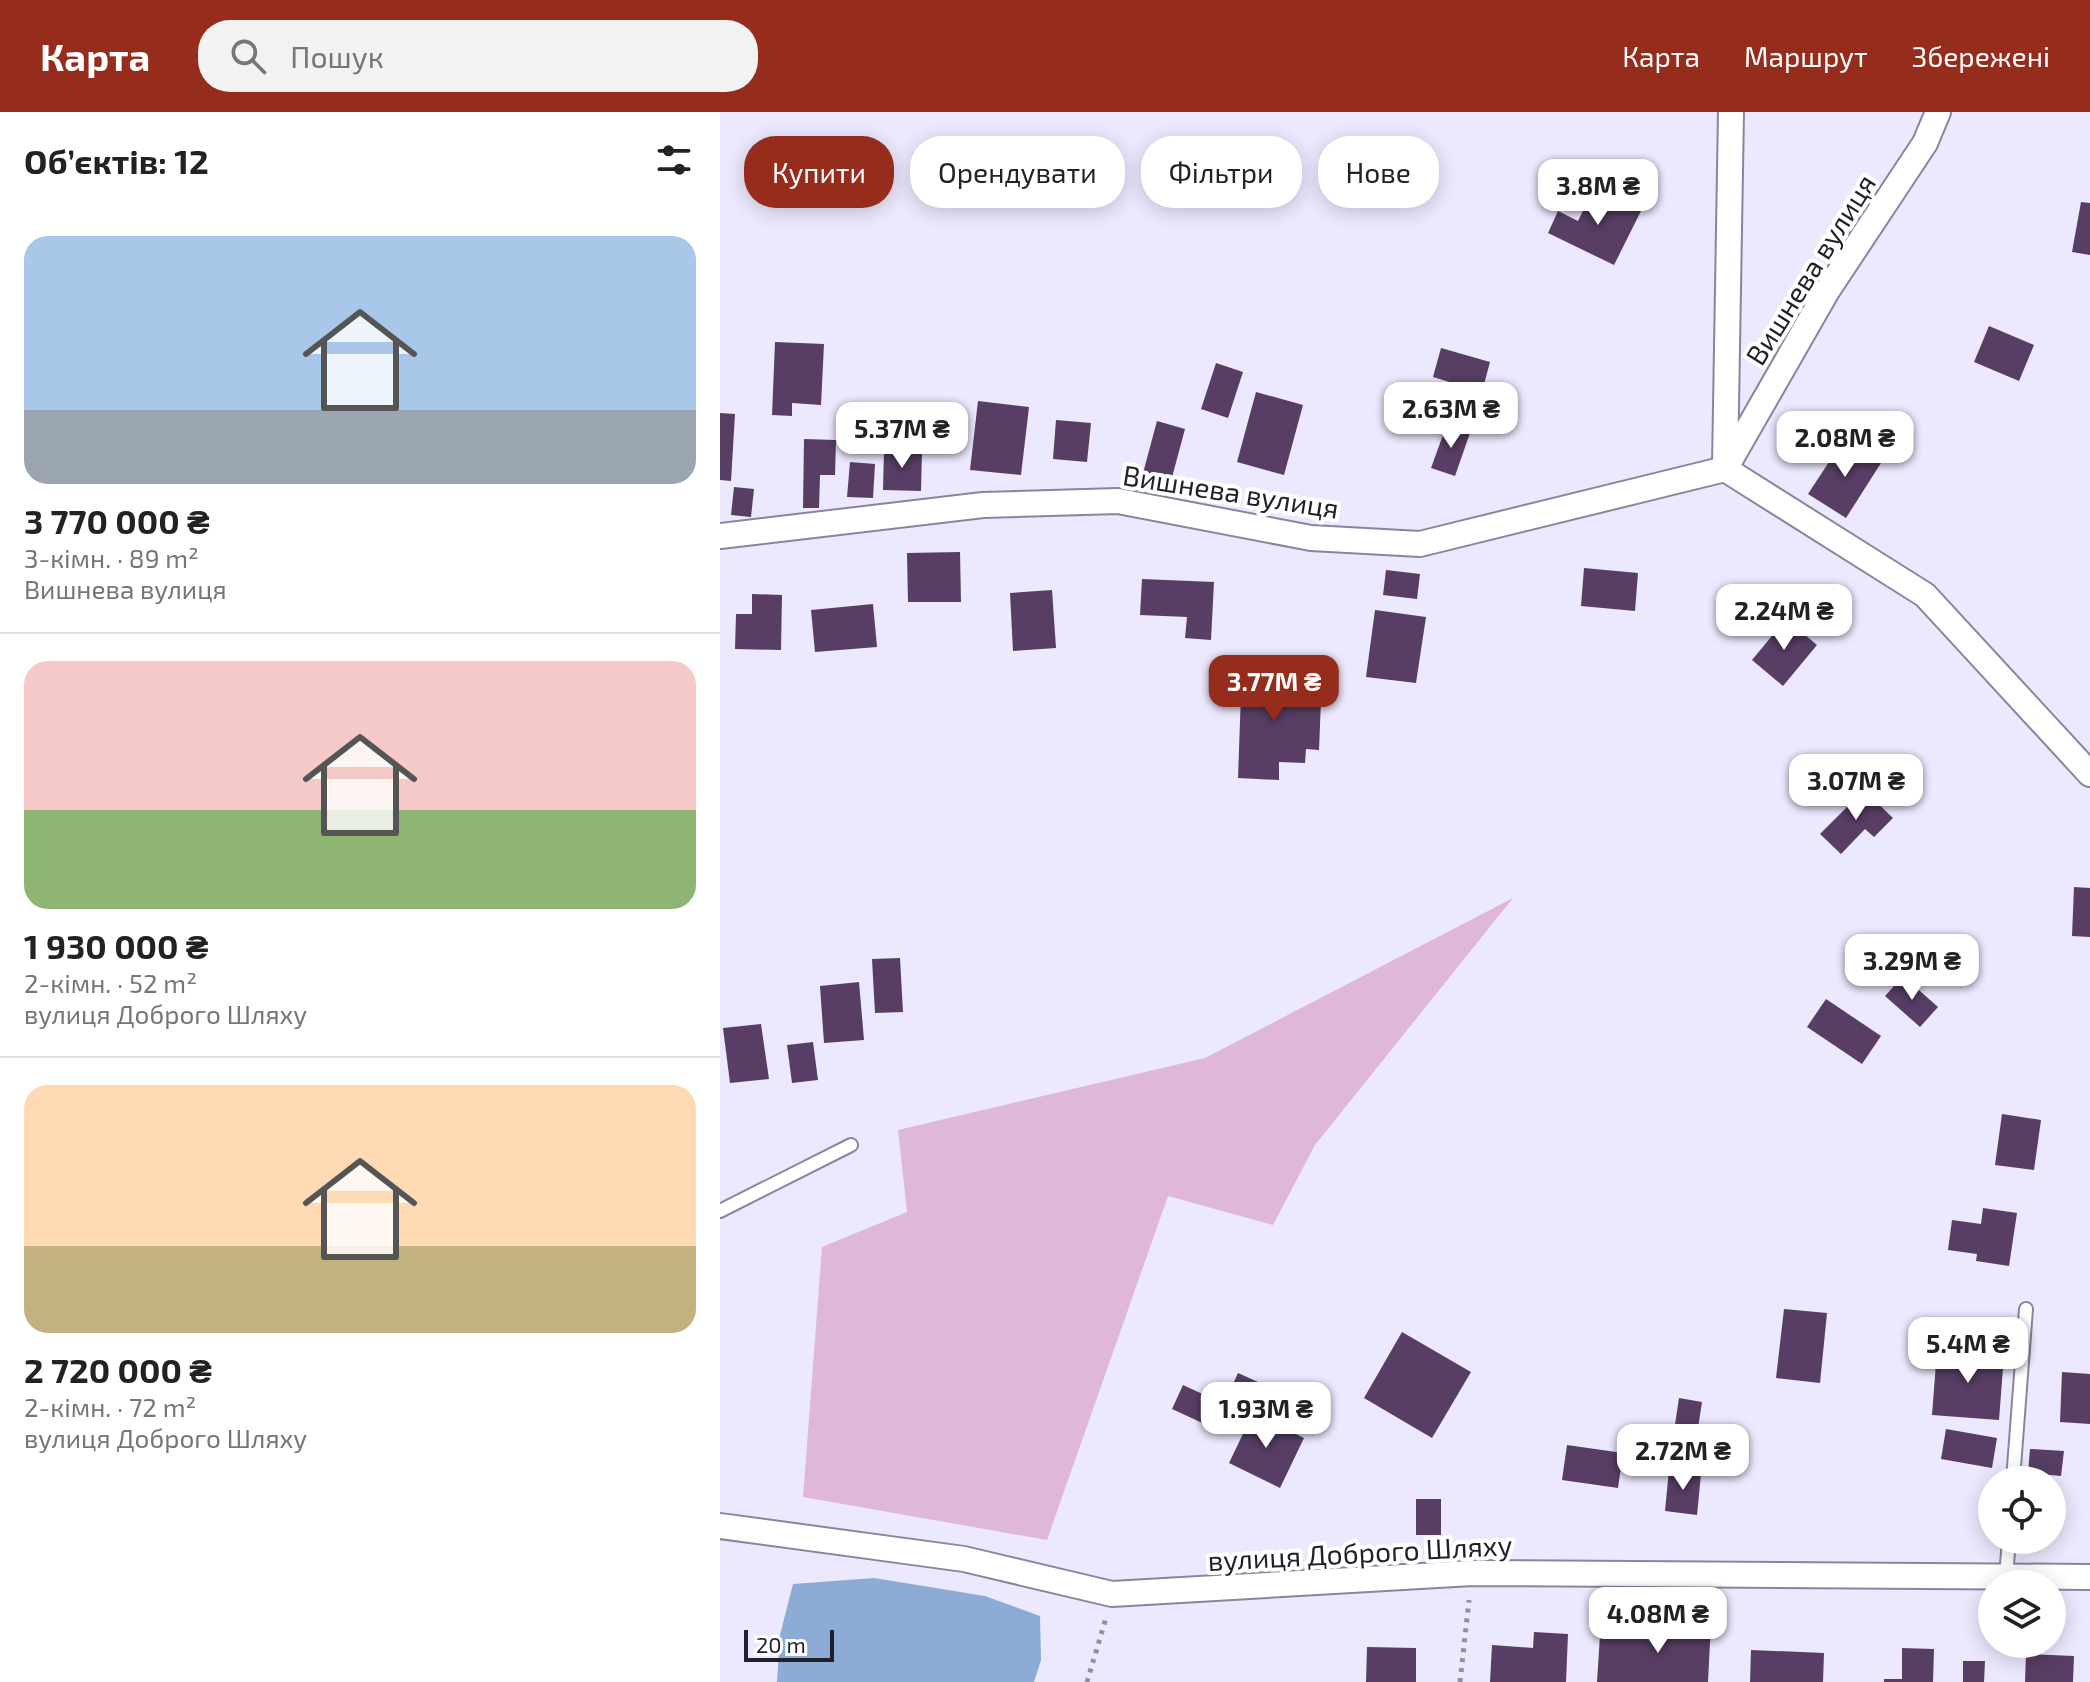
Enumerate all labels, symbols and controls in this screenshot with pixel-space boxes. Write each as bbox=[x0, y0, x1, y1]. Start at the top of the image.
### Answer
search box bbox=[198, 20, 758, 92]
text: Карта bbox=[40, 33, 150, 79]
icon: search bbox=[226, 34, 270, 78]
text: Пошук bbox=[290, 38, 384, 74]
text: Карта bbox=[1622, 39, 1700, 73]
text: Маршрут bbox=[1744, 39, 1868, 73]
text: Збережені bbox=[1912, 39, 2050, 73]
chip: Купити bbox=[744, 136, 894, 208]
chip: Орендувати bbox=[910, 136, 1125, 208]
chip: Фільтри bbox=[1141, 136, 1302, 208]
chip: Нове bbox=[1318, 136, 1439, 208]
icon: filters bbox=[652, 138, 696, 182]
text: Об’єктів: 12 bbox=[24, 140, 209, 181]
pin: 3.8M ₴ bbox=[1533, 159, 1663, 227]
street label: Вишнева вулиця bbox=[1738, 167, 1882, 371]
text: 3.8M ₴ bbox=[1556, 169, 1640, 200]
icon: home bbox=[288, 288, 432, 432]
pin: 2.63M ₴ bbox=[1377, 382, 1525, 450]
text: 2.63M ₴ bbox=[1402, 392, 1500, 423]
pin: 5.37M ₴ bbox=[828, 402, 976, 470]
pin: 2.08M ₴ bbox=[1771, 411, 1919, 479]
text: 5.37M ₴ bbox=[854, 412, 950, 443]
text: 2.08M ₴ bbox=[1795, 421, 1895, 452]
street label: Вишнева вулиця bbox=[1121, 457, 1341, 525]
text: 3 770 000 ₴ bbox=[24, 500, 210, 541]
text: 3-кімн. · 89 m² bbox=[24, 542, 199, 573]
text: Вишнева вулиця bbox=[24, 573, 227, 604]
pin: 2.24M ₴ bbox=[1710, 584, 1858, 652]
text: 2.24M ₴ bbox=[1734, 594, 1834, 625]
pin: 3.77M ₴ bbox=[1200, 655, 1348, 723]
text: 3.77M ₴ bbox=[1227, 665, 1321, 696]
icon: home bbox=[288, 713, 432, 857]
pin: 3.07M ₴ bbox=[1782, 754, 1930, 822]
text: 3.07M ₴ bbox=[1807, 764, 1905, 795]
text: 1 930 000 ₴ bbox=[24, 925, 209, 966]
pin: 3.29M ₴ bbox=[1838, 934, 1986, 1002]
text: 3.29M ₴ bbox=[1863, 944, 1961, 975]
text: 2-кімн. · 52 m² bbox=[24, 967, 197, 998]
text: вулиця Доброго Шляху bbox=[24, 998, 307, 1029]
icon: home bbox=[288, 1137, 432, 1281]
pin: 5.4M ₴ bbox=[1903, 1317, 2033, 1385]
text: 5.4M ₴ bbox=[1926, 1327, 2010, 1358]
text: 2 720 000 ₴ bbox=[24, 1349, 212, 1390]
pin: 1.93M ₴ bbox=[1192, 1382, 1340, 1450]
text: 2-кімн. · 72 m² bbox=[24, 1391, 196, 1422]
text: 1.93M ₴ bbox=[1219, 1392, 1313, 1423]
text: вулиця Доброго Шляху bbox=[24, 1422, 307, 1453]
pin: 2.72M ₴ bbox=[1609, 1424, 1757, 1492]
text: 2.72M ₴ bbox=[1635, 1434, 1731, 1465]
map controls bbox=[1978, 1466, 2066, 1658]
button: locate bbox=[1978, 1466, 2066, 1554]
street label: вулиця Доброго Шляху bbox=[1207, 1527, 1513, 1577]
button: layers bbox=[1978, 1570, 2066, 1658]
pin: 4.08M ₴ bbox=[1584, 1587, 1732, 1655]
text: 4.08M ₴ bbox=[1607, 1597, 1709, 1628]
scale bar bbox=[744, 1626, 834, 1662]
text: 20 m bbox=[756, 1631, 806, 1657]

